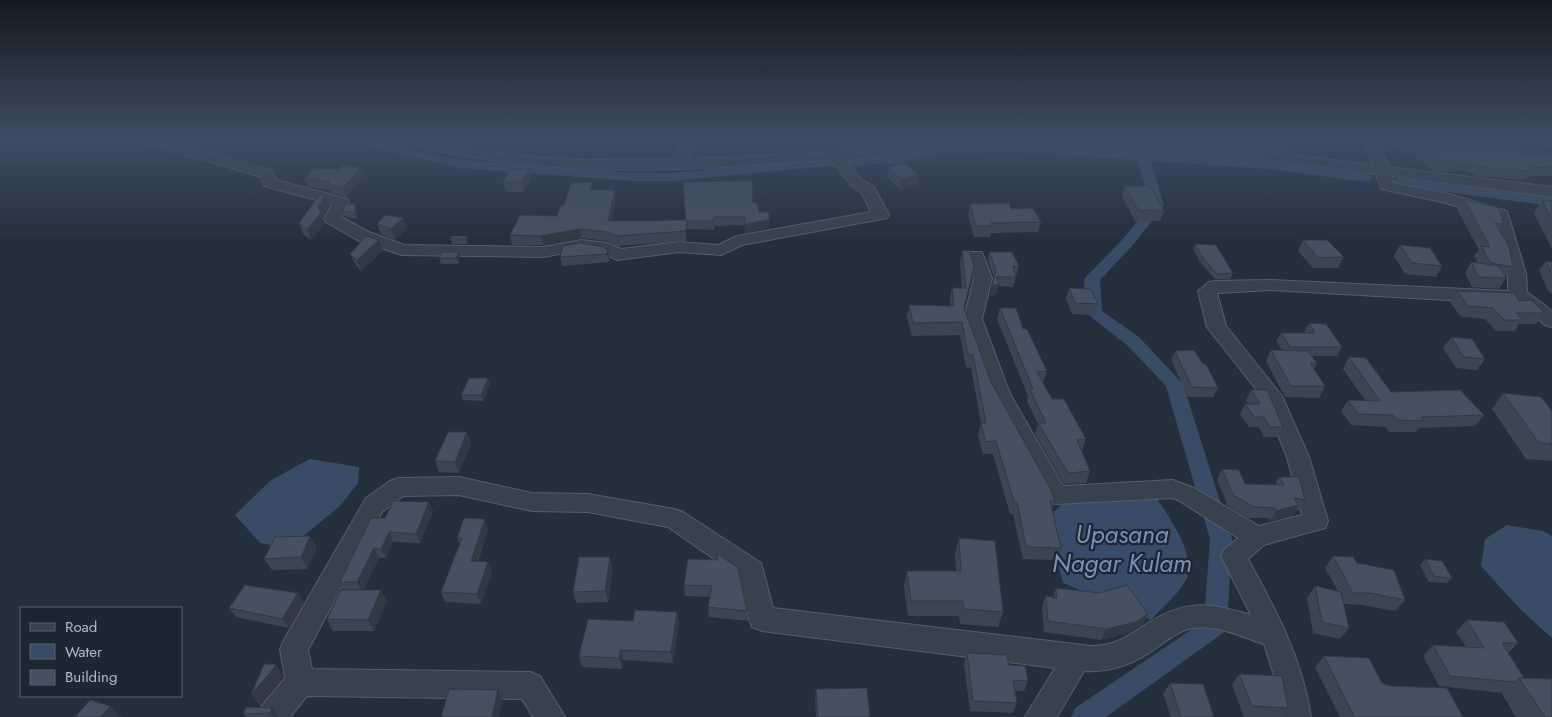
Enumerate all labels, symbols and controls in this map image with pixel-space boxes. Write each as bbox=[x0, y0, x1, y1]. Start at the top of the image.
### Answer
water label: Upasana Nagar Kulam bbox=[1052, 516, 1192, 581]
legend bbox=[20, 607, 182, 697]
text: Road bbox=[65, 616, 97, 638]
text: Water bbox=[65, 641, 103, 663]
text: Building bbox=[65, 666, 117, 688]

